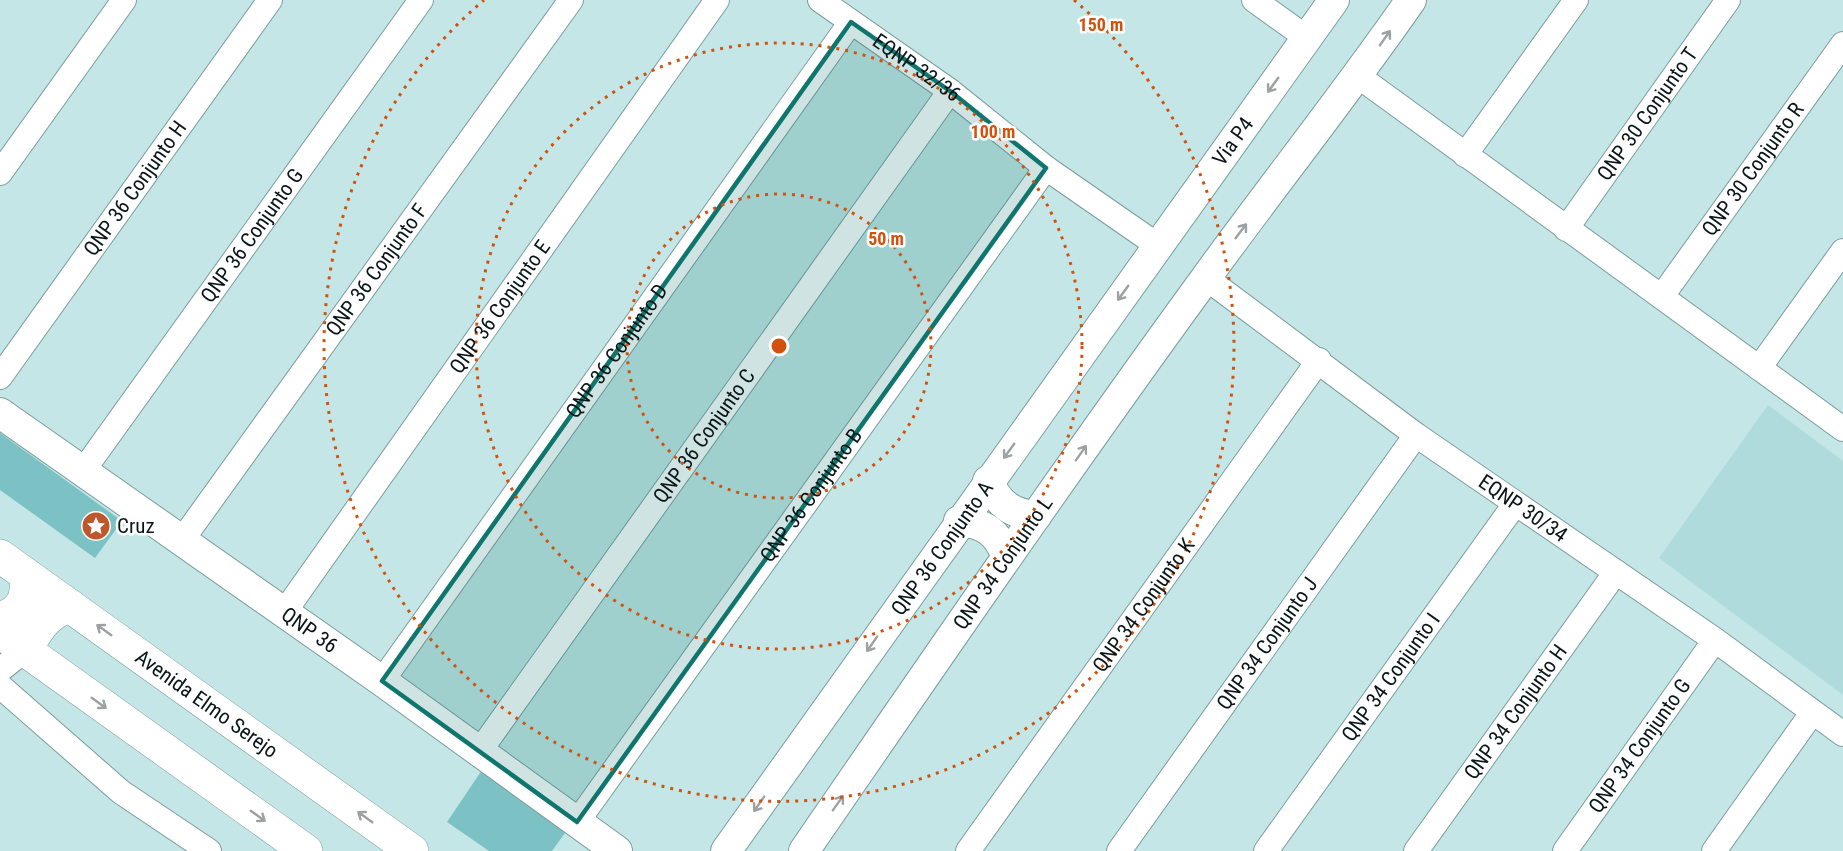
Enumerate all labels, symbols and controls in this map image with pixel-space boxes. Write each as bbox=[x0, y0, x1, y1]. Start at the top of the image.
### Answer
text: 150 m bbox=[1079, 14, 1123, 35]
street label: EQNP 32/36 bbox=[868, 29, 965, 107]
one-way arrow bbox=[1379, 30, 1391, 47]
street label: QNP 30 Conjunto T bbox=[1592, 43, 1703, 185]
one-way arrow bbox=[1266, 77, 1279, 93]
street label: QNP 30 Conjunto R bbox=[1697, 98, 1809, 240]
street label: Via P4 bbox=[1208, 113, 1258, 170]
street label: QNP 36 Conjunto H bbox=[79, 116, 191, 260]
text: 100 m bbox=[971, 121, 1015, 142]
street label: QNP 36 Conjunto G bbox=[196, 164, 308, 307]
street label: QNP 36 Conjunto F bbox=[321, 199, 432, 340]
one-way arrow bbox=[1235, 224, 1247, 240]
text: 50 m bbox=[868, 228, 904, 249]
street label: QNP 36 Conjunto E bbox=[445, 236, 555, 378]
street label: QNP 36 Conjunto D bbox=[561, 279, 673, 423]
one-way arrow bbox=[1117, 284, 1129, 300]
centre of rings bbox=[769, 336, 789, 356]
street label: QNP 36 Conjunto C bbox=[648, 364, 760, 508]
street label: QNP 36 Conjunto B bbox=[755, 424, 867, 567]
one-way arrow bbox=[1003, 443, 1015, 459]
one-way arrow bbox=[1075, 446, 1087, 462]
street label: EQNP 30/34 bbox=[1474, 470, 1572, 547]
street label: QNP 36 Conjunto A bbox=[886, 477, 998, 620]
street label: QNP 34 Conjunto L bbox=[948, 492, 1058, 634]
place icon: Cruz bbox=[80, 510, 112, 542]
place label: Cruz bbox=[117, 514, 155, 538]
street label: QNP 34 Conjunto K bbox=[1088, 534, 1200, 677]
street label: QNP 34 Conjunto J bbox=[1212, 573, 1323, 714]
street label: QNP 36 bbox=[277, 602, 342, 658]
street label: QNP 34 Conjunto I bbox=[1337, 608, 1445, 746]
one-way arrow bbox=[96, 624, 112, 636]
one-way arrow bbox=[866, 636, 878, 652]
street label: QNP 34 Conjunto H bbox=[1459, 640, 1572, 784]
street label: Avenida Elmo Serejo bbox=[131, 645, 282, 763]
street label: QNP 34 Conjunto G bbox=[1584, 674, 1696, 818]
one-way arrow bbox=[90, 697, 106, 709]
one-way arrow bbox=[753, 795, 765, 811]
one-way arrow bbox=[832, 795, 844, 811]
one-way arrow bbox=[249, 810, 265, 822]
one-way arrow bbox=[357, 811, 373, 823]

